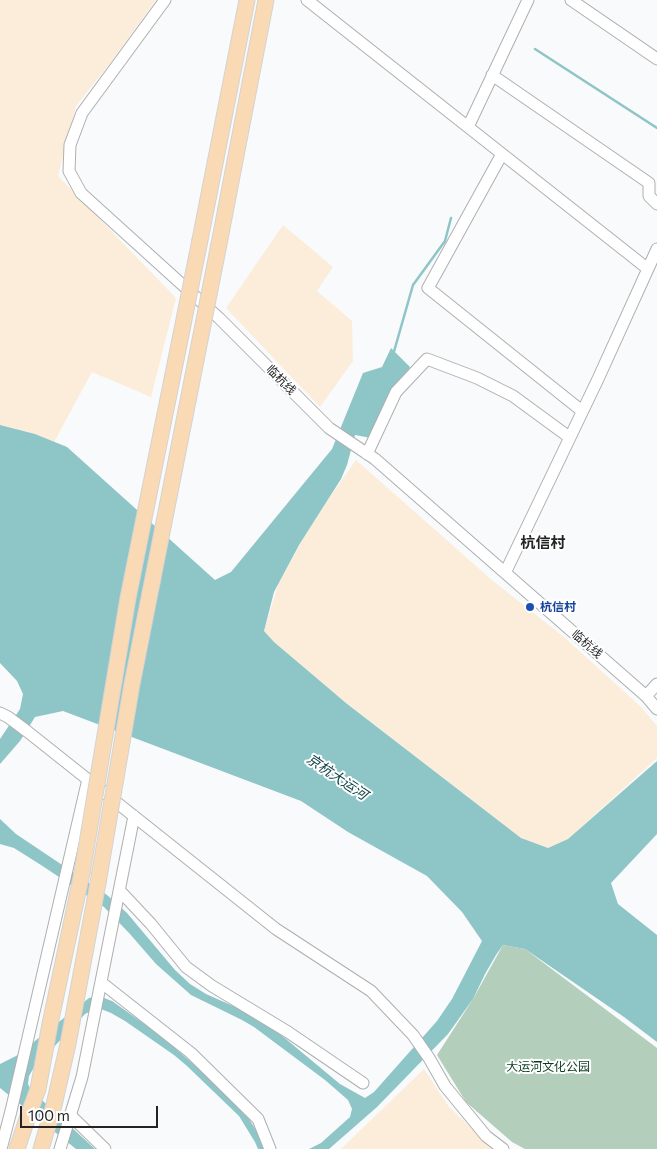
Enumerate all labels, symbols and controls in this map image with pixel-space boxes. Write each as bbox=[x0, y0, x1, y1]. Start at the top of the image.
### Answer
street label: 临杭线 bbox=[263, 362, 299, 398]
district label: 杭信村 bbox=[521, 534, 565, 552]
place label: 杭信村 bbox=[540, 600, 576, 614]
marker: 杭信村 bbox=[524, 601, 536, 613]
street label: 临杭线 bbox=[569, 627, 605, 661]
water label: 京杭大运河 bbox=[303, 750, 371, 804]
park label: 大运河文化公园 bbox=[506, 1060, 590, 1074]
scale bar bbox=[22, 1096, 160, 1128]
text: 100 m bbox=[28, 1106, 70, 1124]

